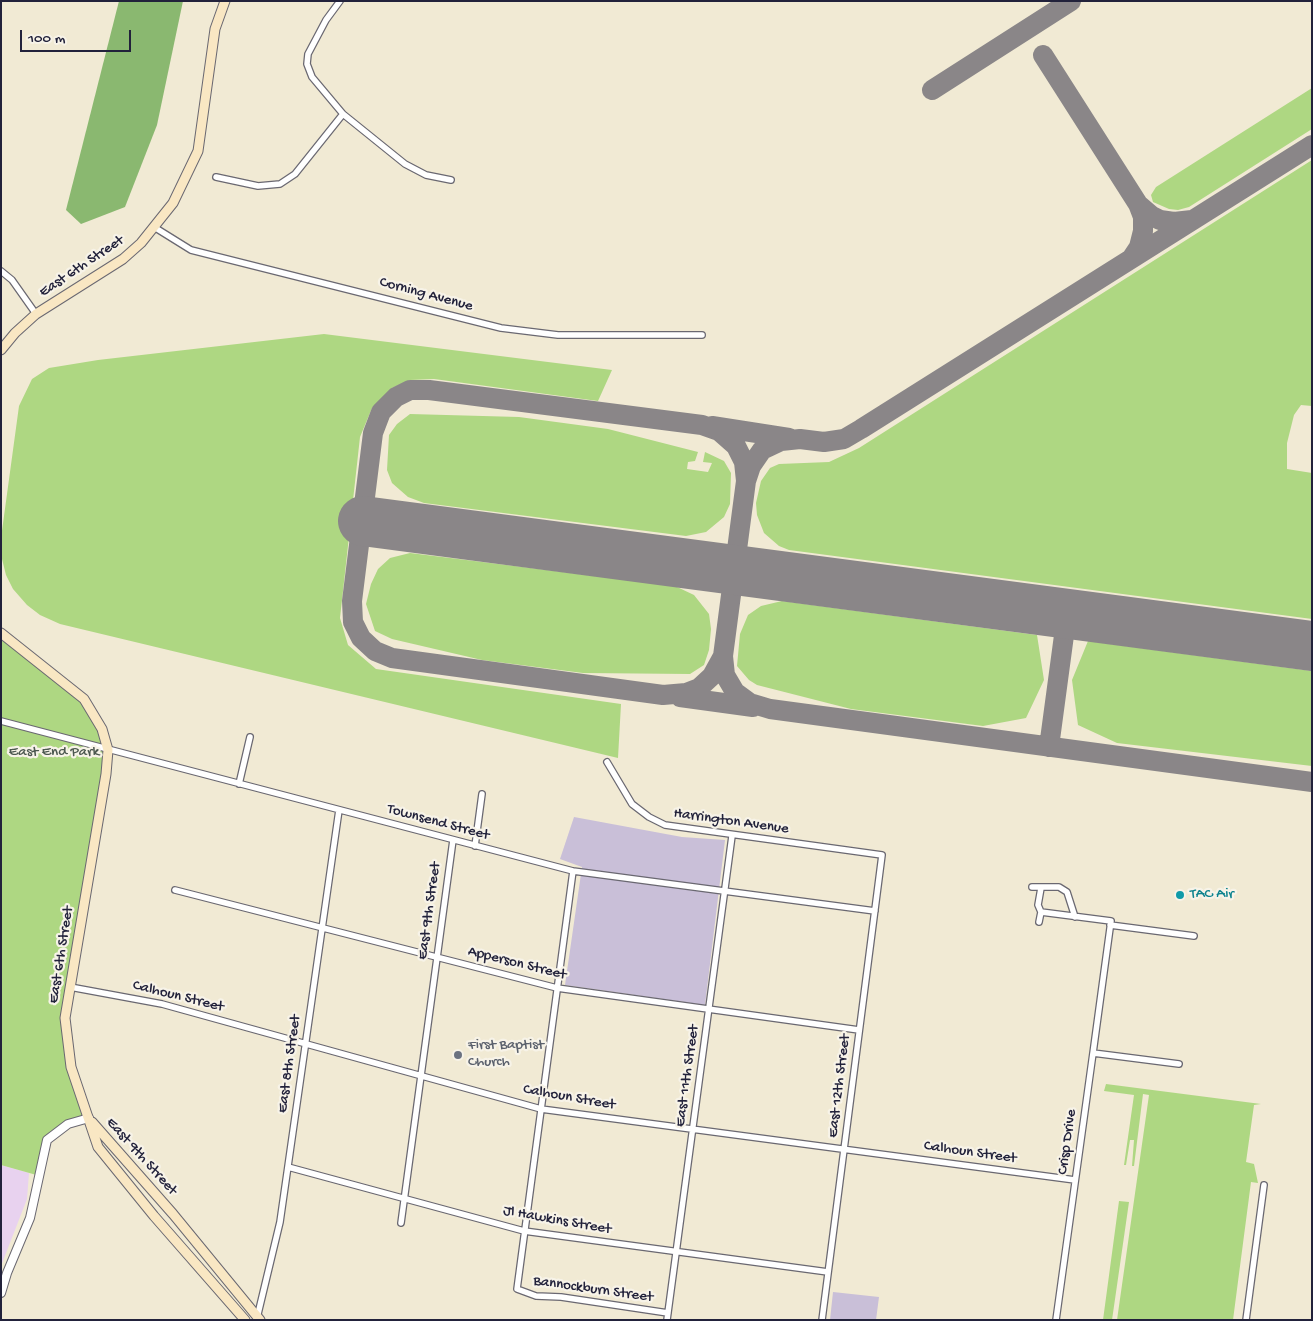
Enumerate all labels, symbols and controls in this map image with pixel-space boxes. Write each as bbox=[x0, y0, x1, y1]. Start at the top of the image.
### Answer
scale bar bbox=[22, 20, 134, 52]
text: 100 m bbox=[28, 30, 65, 48]
street label: East 6th Street bbox=[36, 232, 128, 302]
street label: Corning Avenue bbox=[377, 274, 475, 316]
park label: East End Park bbox=[9, 744, 99, 762]
street label: Townsend Street bbox=[385, 801, 491, 845]
street label: Harrington Avenue bbox=[672, 805, 790, 839]
street label: East 9th Street bbox=[414, 861, 446, 961]
place label: TAC Air bbox=[1190, 886, 1234, 904]
marker: TAC Air bbox=[1174, 889, 1186, 901]
street label: East 6th Street bbox=[45, 905, 79, 1005]
street label: Apperson Street bbox=[466, 943, 568, 985]
street label: Calhoun Street bbox=[131, 977, 225, 1017]
street label: East 8th Street bbox=[274, 1014, 306, 1114]
street label: East 11th Street bbox=[672, 1024, 704, 1128]
street label: East 12th Street bbox=[825, 1033, 855, 1139]
place label: First Baptist Church bbox=[468, 1037, 544, 1072]
marker: First Baptist Church bbox=[452, 1049, 464, 1061]
street label: Calhoun Street bbox=[521, 1081, 617, 1115]
street label: Crisp Drive bbox=[1055, 1108, 1081, 1176]
street label: East 9th Street bbox=[101, 1115, 181, 1199]
street label: Calhoun Street bbox=[923, 1138, 1017, 1168]
street label: Jl Hawkins Street bbox=[502, 1203, 612, 1239]
street label: Bannockburn Street bbox=[532, 1273, 654, 1307]

